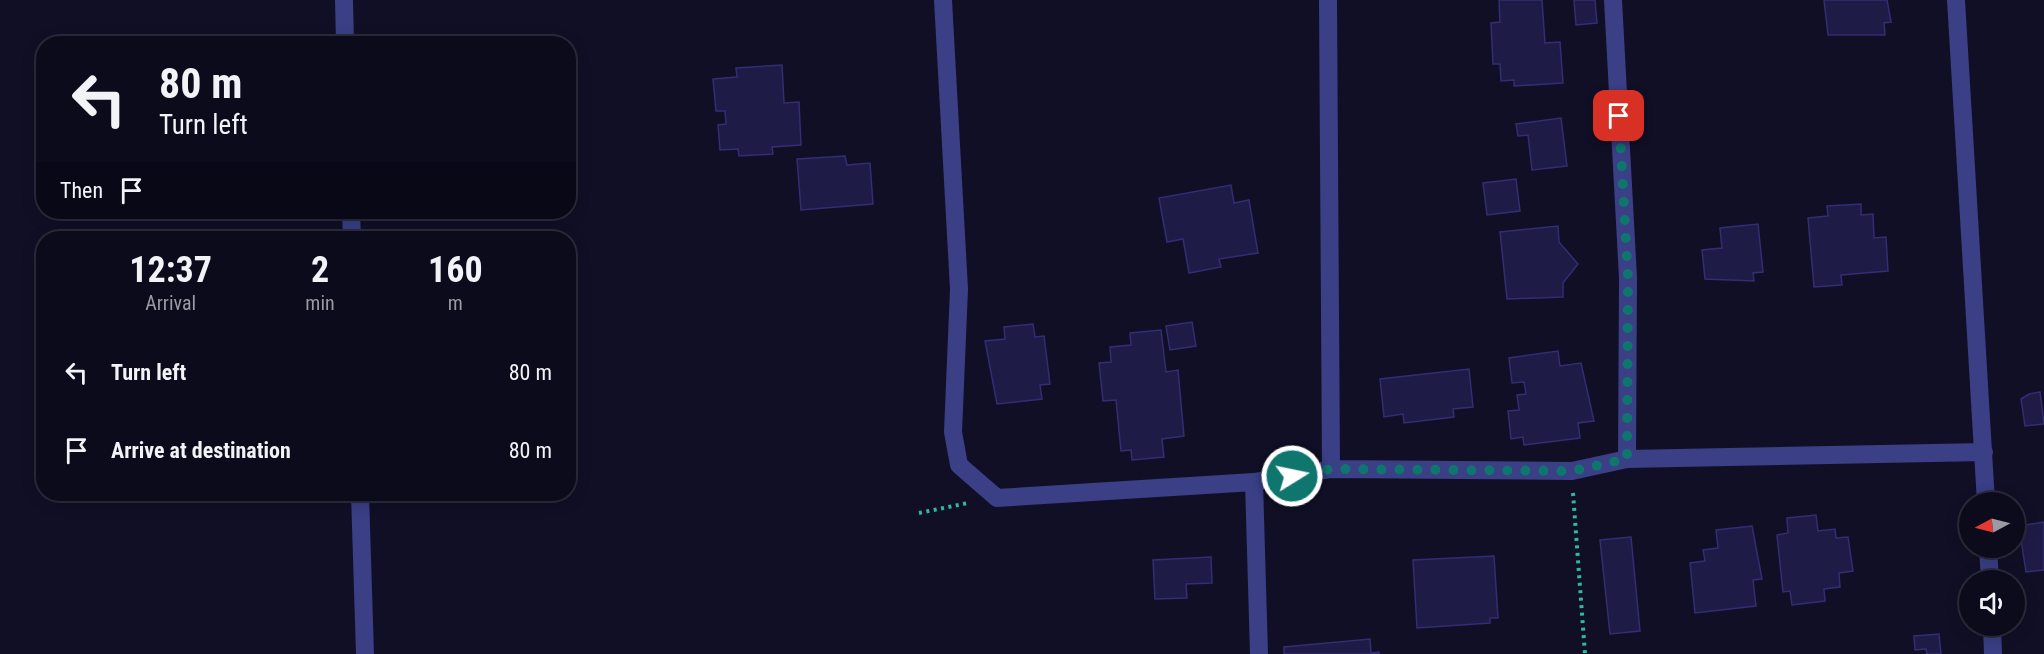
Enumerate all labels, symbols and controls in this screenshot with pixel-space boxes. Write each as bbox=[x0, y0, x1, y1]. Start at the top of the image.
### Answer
text: 80 m bbox=[159, 59, 242, 108]
icon: left bbox=[60, 60, 138, 138]
pin bbox=[1593, 90, 1644, 141]
icon: arrive bbox=[1602, 99, 1635, 132]
text: Turn left bbox=[159, 109, 248, 141]
icon: arrive bbox=[115, 174, 148, 207]
text: Then bbox=[60, 178, 103, 203]
text: 12:37 bbox=[129, 249, 212, 291]
text: 2 bbox=[311, 249, 329, 291]
text: 160 bbox=[428, 249, 483, 291]
text: Arrival bbox=[145, 291, 196, 315]
text: min bbox=[305, 291, 335, 315]
text: m bbox=[448, 291, 463, 315]
icon: left bbox=[60, 356, 93, 389]
text: Turn left bbox=[111, 360, 186, 385]
text: 80 m bbox=[509, 360, 552, 385]
icon: arrive bbox=[60, 434, 93, 467]
text: Arrive at destination bbox=[111, 438, 291, 463]
text: 80 m bbox=[509, 438, 552, 463]
position arrow bbox=[1260, 444, 1324, 508]
north arrow bbox=[1959, 492, 2025, 558]
map controls bbox=[1959, 492, 2025, 636]
button: sound bbox=[1959, 570, 2025, 636]

